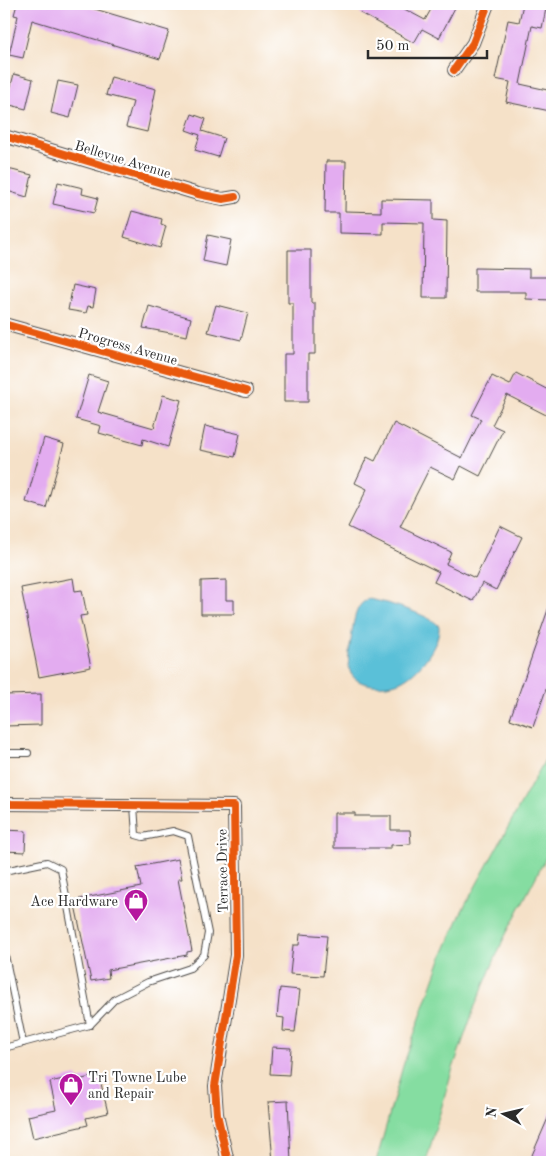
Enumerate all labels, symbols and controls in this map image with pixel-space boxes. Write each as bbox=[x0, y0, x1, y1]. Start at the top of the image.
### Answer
scale bar bbox=[368, 28, 487, 60]
text: 50 m bbox=[376, 39, 410, 54]
street label: Bellevue Avenue bbox=[73, 139, 172, 181]
street label: Progress Avenue bbox=[77, 326, 179, 368]
street label: Terrace Drive bbox=[215, 829, 231, 913]
shop icon: Ace Hardware bbox=[123, 888, 149, 922]
place label: Ace Hardware bbox=[30, 895, 118, 909]
place label: Tri Towne Lube and Repair bbox=[88, 1071, 186, 1101]
shop icon: Tri Towne Lube and Repair bbox=[58, 1072, 84, 1106]
north arrow bbox=[478, 1088, 528, 1138]
text: N bbox=[484, 1106, 500, 1119]

